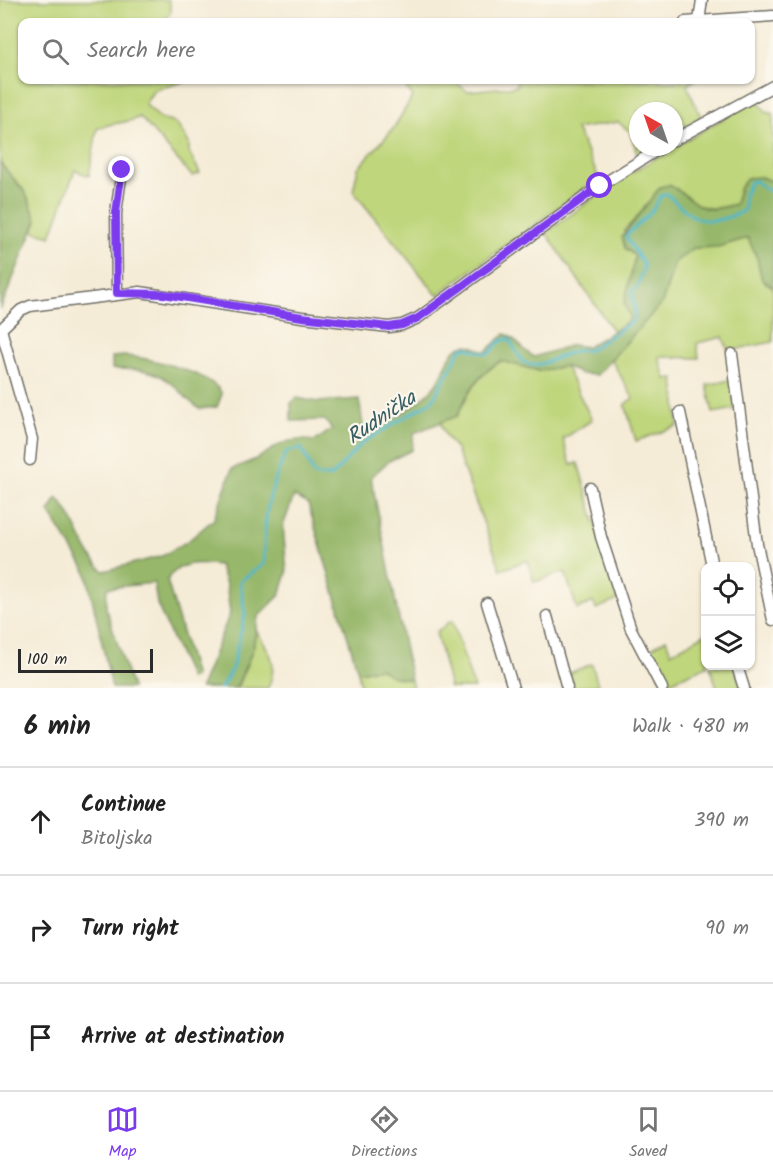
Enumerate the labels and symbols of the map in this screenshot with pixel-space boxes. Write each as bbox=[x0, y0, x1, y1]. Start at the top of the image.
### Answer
north arrow bbox=[629, 102, 683, 156]
route end bbox=[108, 156, 134, 182]
route start bbox=[586, 172, 612, 198]
water label: Rudnička bbox=[340, 382, 424, 454]
scale bar bbox=[18, 646, 153, 674]

